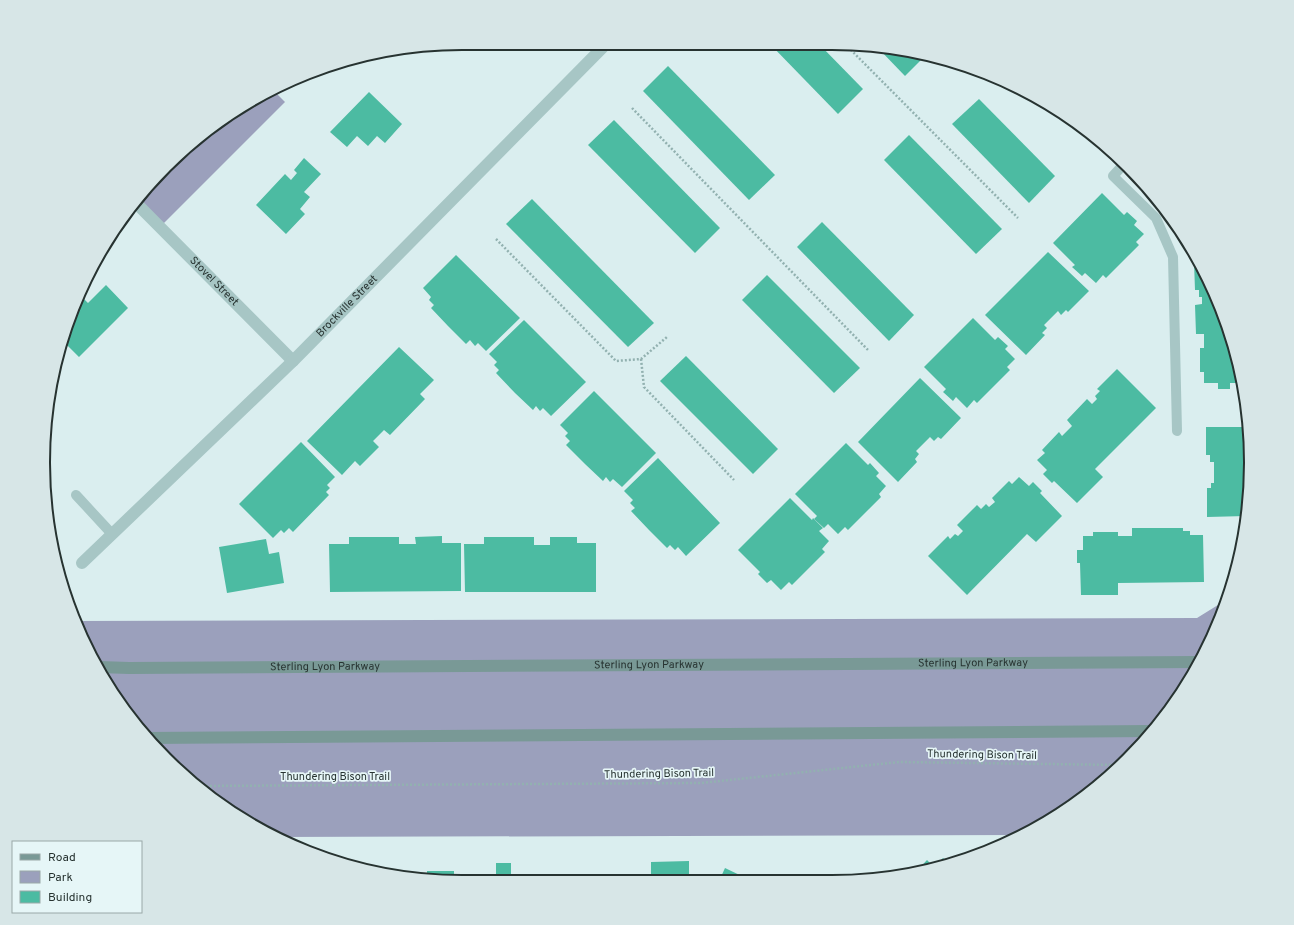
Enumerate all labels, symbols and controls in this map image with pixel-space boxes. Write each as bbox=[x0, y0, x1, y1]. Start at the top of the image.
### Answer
street label: Stovel Street bbox=[186, 254, 241, 309]
street label: Brockville Street bbox=[313, 272, 381, 340]
street label: Sterling Lyon Parkway bbox=[918, 656, 1028, 671]
street label: Sterling Lyon Parkway bbox=[594, 658, 704, 672]
street label: Sterling Lyon Parkway bbox=[270, 660, 380, 674]
street label: Thundering Bison Trail bbox=[927, 747, 1037, 763]
street label: Thundering Bison Trail bbox=[604, 766, 714, 782]
street label: Thundering Bison Trail bbox=[280, 770, 390, 784]
legend bbox=[12, 841, 142, 913]
text: Road bbox=[48, 850, 76, 866]
text: Park bbox=[48, 870, 73, 886]
text: Building bbox=[48, 890, 92, 906]

